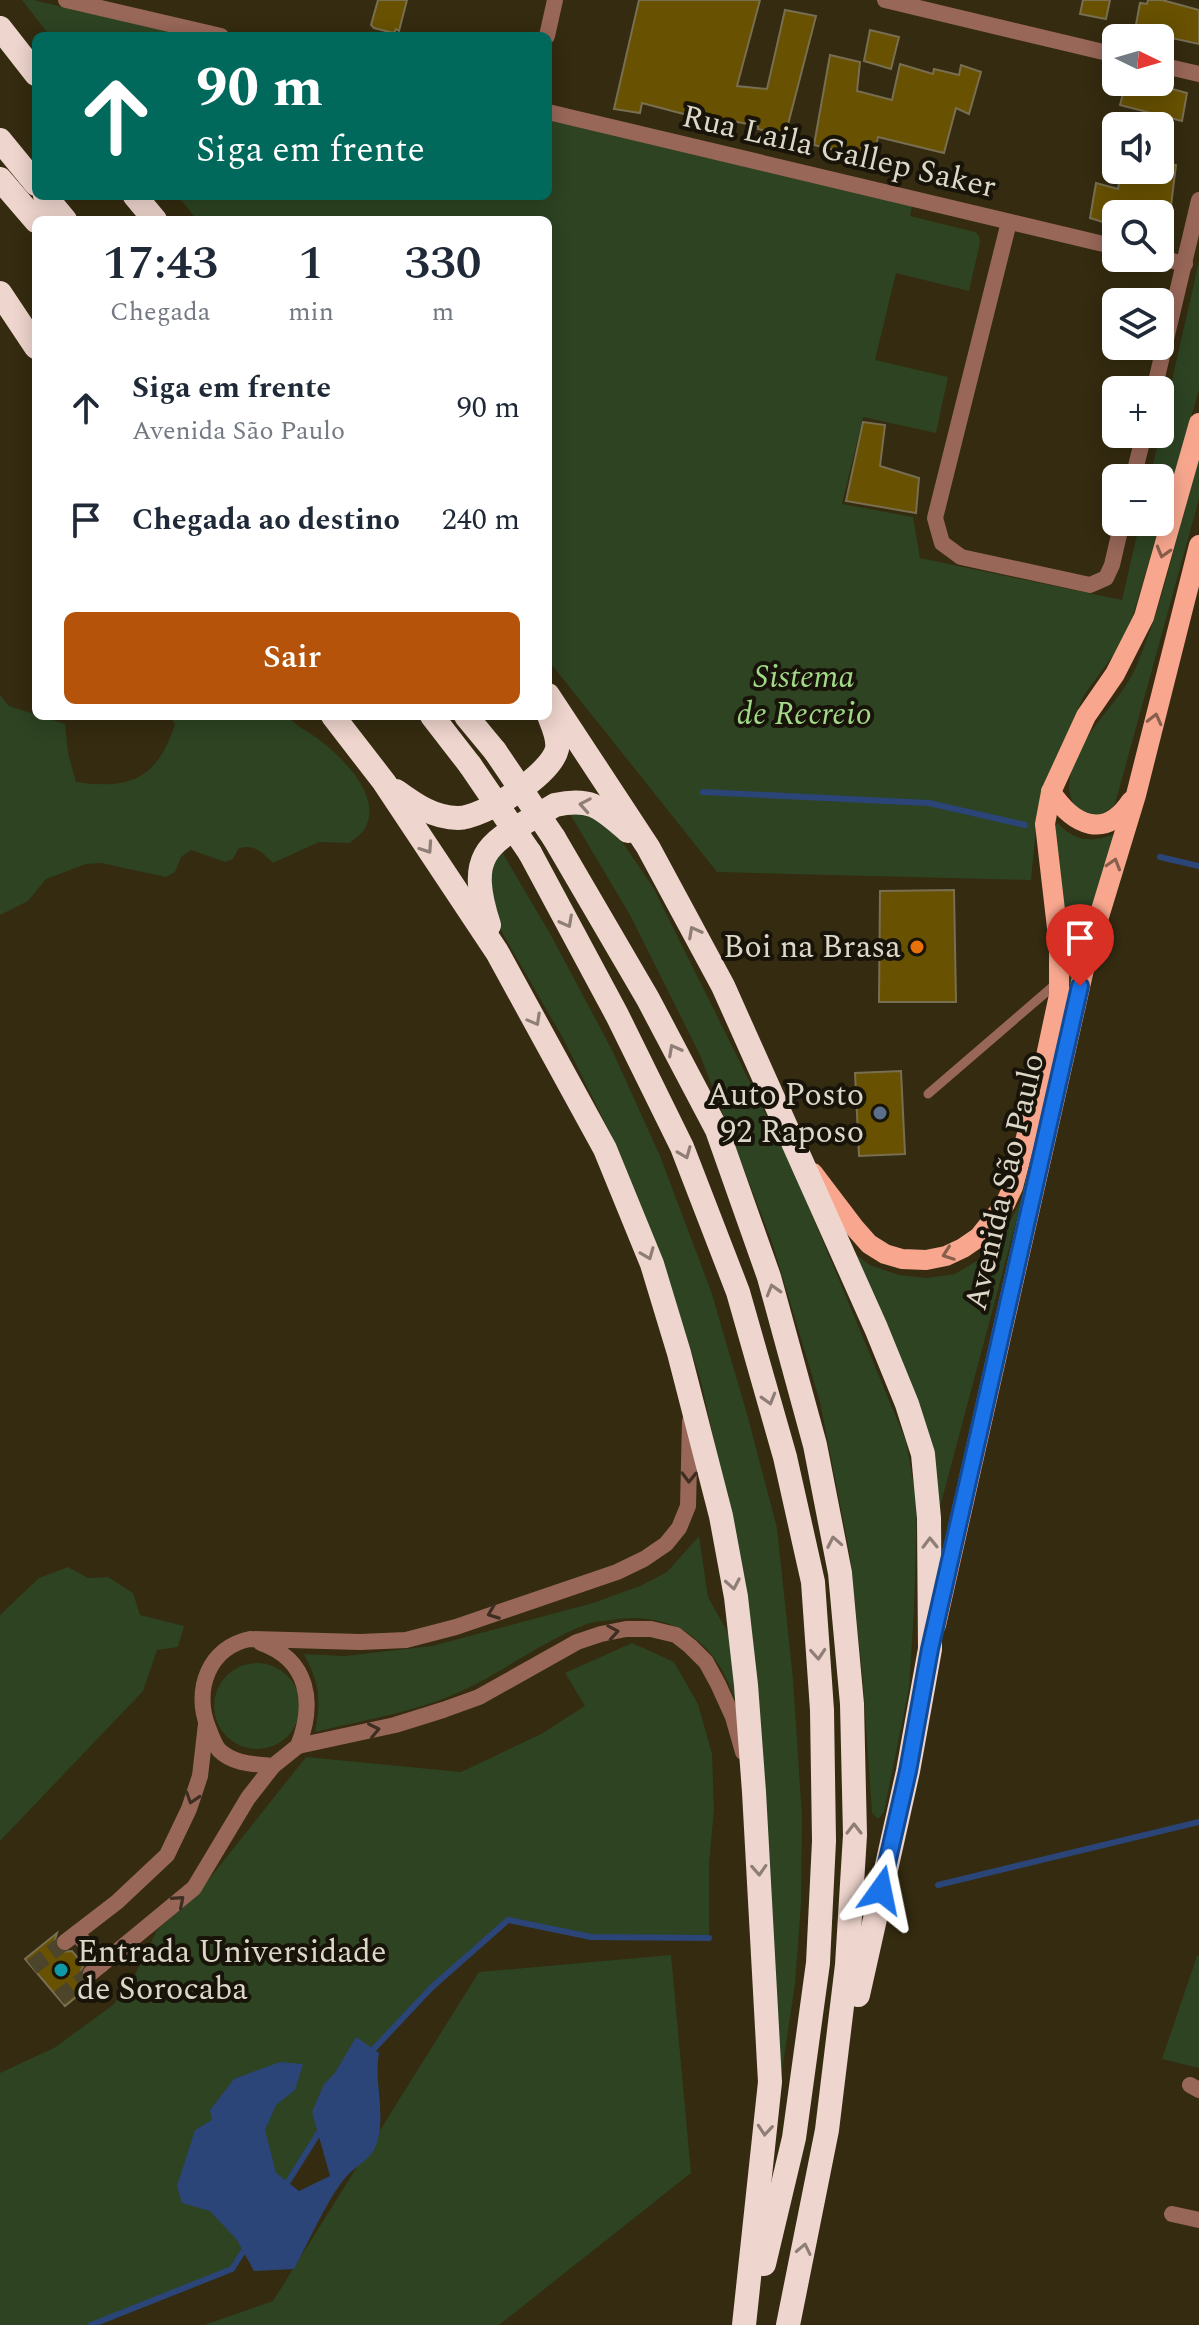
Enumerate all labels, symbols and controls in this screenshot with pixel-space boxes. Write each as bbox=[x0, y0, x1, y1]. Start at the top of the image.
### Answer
north arrow bbox=[1102, 24, 1174, 96]
map controls bbox=[1102, 24, 1174, 536]
text: 90 m bbox=[196, 46, 323, 131]
icon: ahead bbox=[64, 64, 168, 168]
street label: Rua Laila Gallep Saker bbox=[677, 92, 1001, 212]
button: sound bbox=[1102, 112, 1174, 184]
text: Siga em frente bbox=[196, 123, 425, 178]
button: search bbox=[1102, 200, 1174, 272]
text: 17:43 bbox=[102, 227, 218, 300]
text: 1 bbox=[298, 227, 324, 300]
text: 330 bbox=[404, 227, 482, 300]
button: layers bbox=[1102, 288, 1174, 360]
text: Chegada bbox=[110, 292, 210, 332]
text: min bbox=[288, 292, 334, 332]
text: m bbox=[432, 292, 454, 332]
text: Siga em frente bbox=[132, 365, 331, 411]
button: + bbox=[1102, 376, 1174, 448]
text: 90 m bbox=[457, 385, 520, 431]
icon: ahead bbox=[64, 386, 108, 430]
text: Avenida São Paulo bbox=[132, 411, 345, 451]
button: − bbox=[1102, 464, 1174, 536]
text: Chegada ao destino bbox=[132, 497, 400, 543]
text: 240 m bbox=[442, 497, 520, 543]
icon: arrive bbox=[64, 498, 108, 542]
one-way arrow bbox=[1156, 545, 1172, 558]
button: Sair bbox=[64, 612, 520, 704]
park label: Sistema de Recreio bbox=[736, 653, 872, 739]
one-way arrow bbox=[1145, 713, 1162, 727]
one-way arrow bbox=[578, 798, 591, 815]
one-way arrow bbox=[418, 839, 433, 853]
one-way arrow bbox=[1105, 858, 1121, 872]
pin bbox=[1046, 904, 1114, 986]
one-way arrow bbox=[557, 913, 572, 928]
icon: arrive bbox=[1058, 916, 1102, 960]
place label: Boi na Brasa bbox=[723, 923, 901, 972]
one-way arrow bbox=[688, 925, 703, 940]
marker: Boi na Brasa bbox=[908, 938, 926, 956]
one-way arrow bbox=[525, 1011, 541, 1026]
one-way arrow bbox=[669, 1043, 684, 1058]
street label: Avenida São Paulo bbox=[952, 1049, 1058, 1315]
place label: Auto Posto 92 Raposo bbox=[707, 1071, 864, 1157]
marker: Auto Posto 92 Raposo bbox=[871, 1104, 889, 1122]
one-way arrow bbox=[675, 1145, 691, 1159]
one-way arrow bbox=[942, 1244, 956, 1260]
one-way arrow bbox=[638, 1246, 655, 1260]
one-way arrow bbox=[765, 1283, 782, 1297]
one-way arrow bbox=[760, 1392, 776, 1406]
one-way arrow bbox=[680, 1471, 698, 1484]
one-way arrow bbox=[826, 1536, 843, 1550]
one-way arrow bbox=[921, 1536, 938, 1549]
one-way arrow bbox=[724, 1577, 741, 1591]
one-way arrow bbox=[487, 1603, 501, 1620]
one-way arrow bbox=[607, 1624, 620, 1641]
one-way arrow bbox=[809, 1648, 826, 1661]
one-way arrow bbox=[367, 1722, 381, 1739]
one-way arrow bbox=[186, 1790, 202, 1804]
one-way arrow bbox=[845, 1822, 863, 1835]
position arrow bbox=[839, 1848, 923, 1932]
one-way arrow bbox=[750, 1864, 767, 1877]
one-way arrow bbox=[170, 1896, 185, 1910]
place label: Entrada Universidade de Sorocaba bbox=[77, 1928, 386, 2014]
marker: Entrada Universidade de Sorocaba bbox=[52, 1961, 70, 1979]
one-way arrow bbox=[757, 2124, 774, 2137]
one-way arrow bbox=[794, 2242, 811, 2255]

